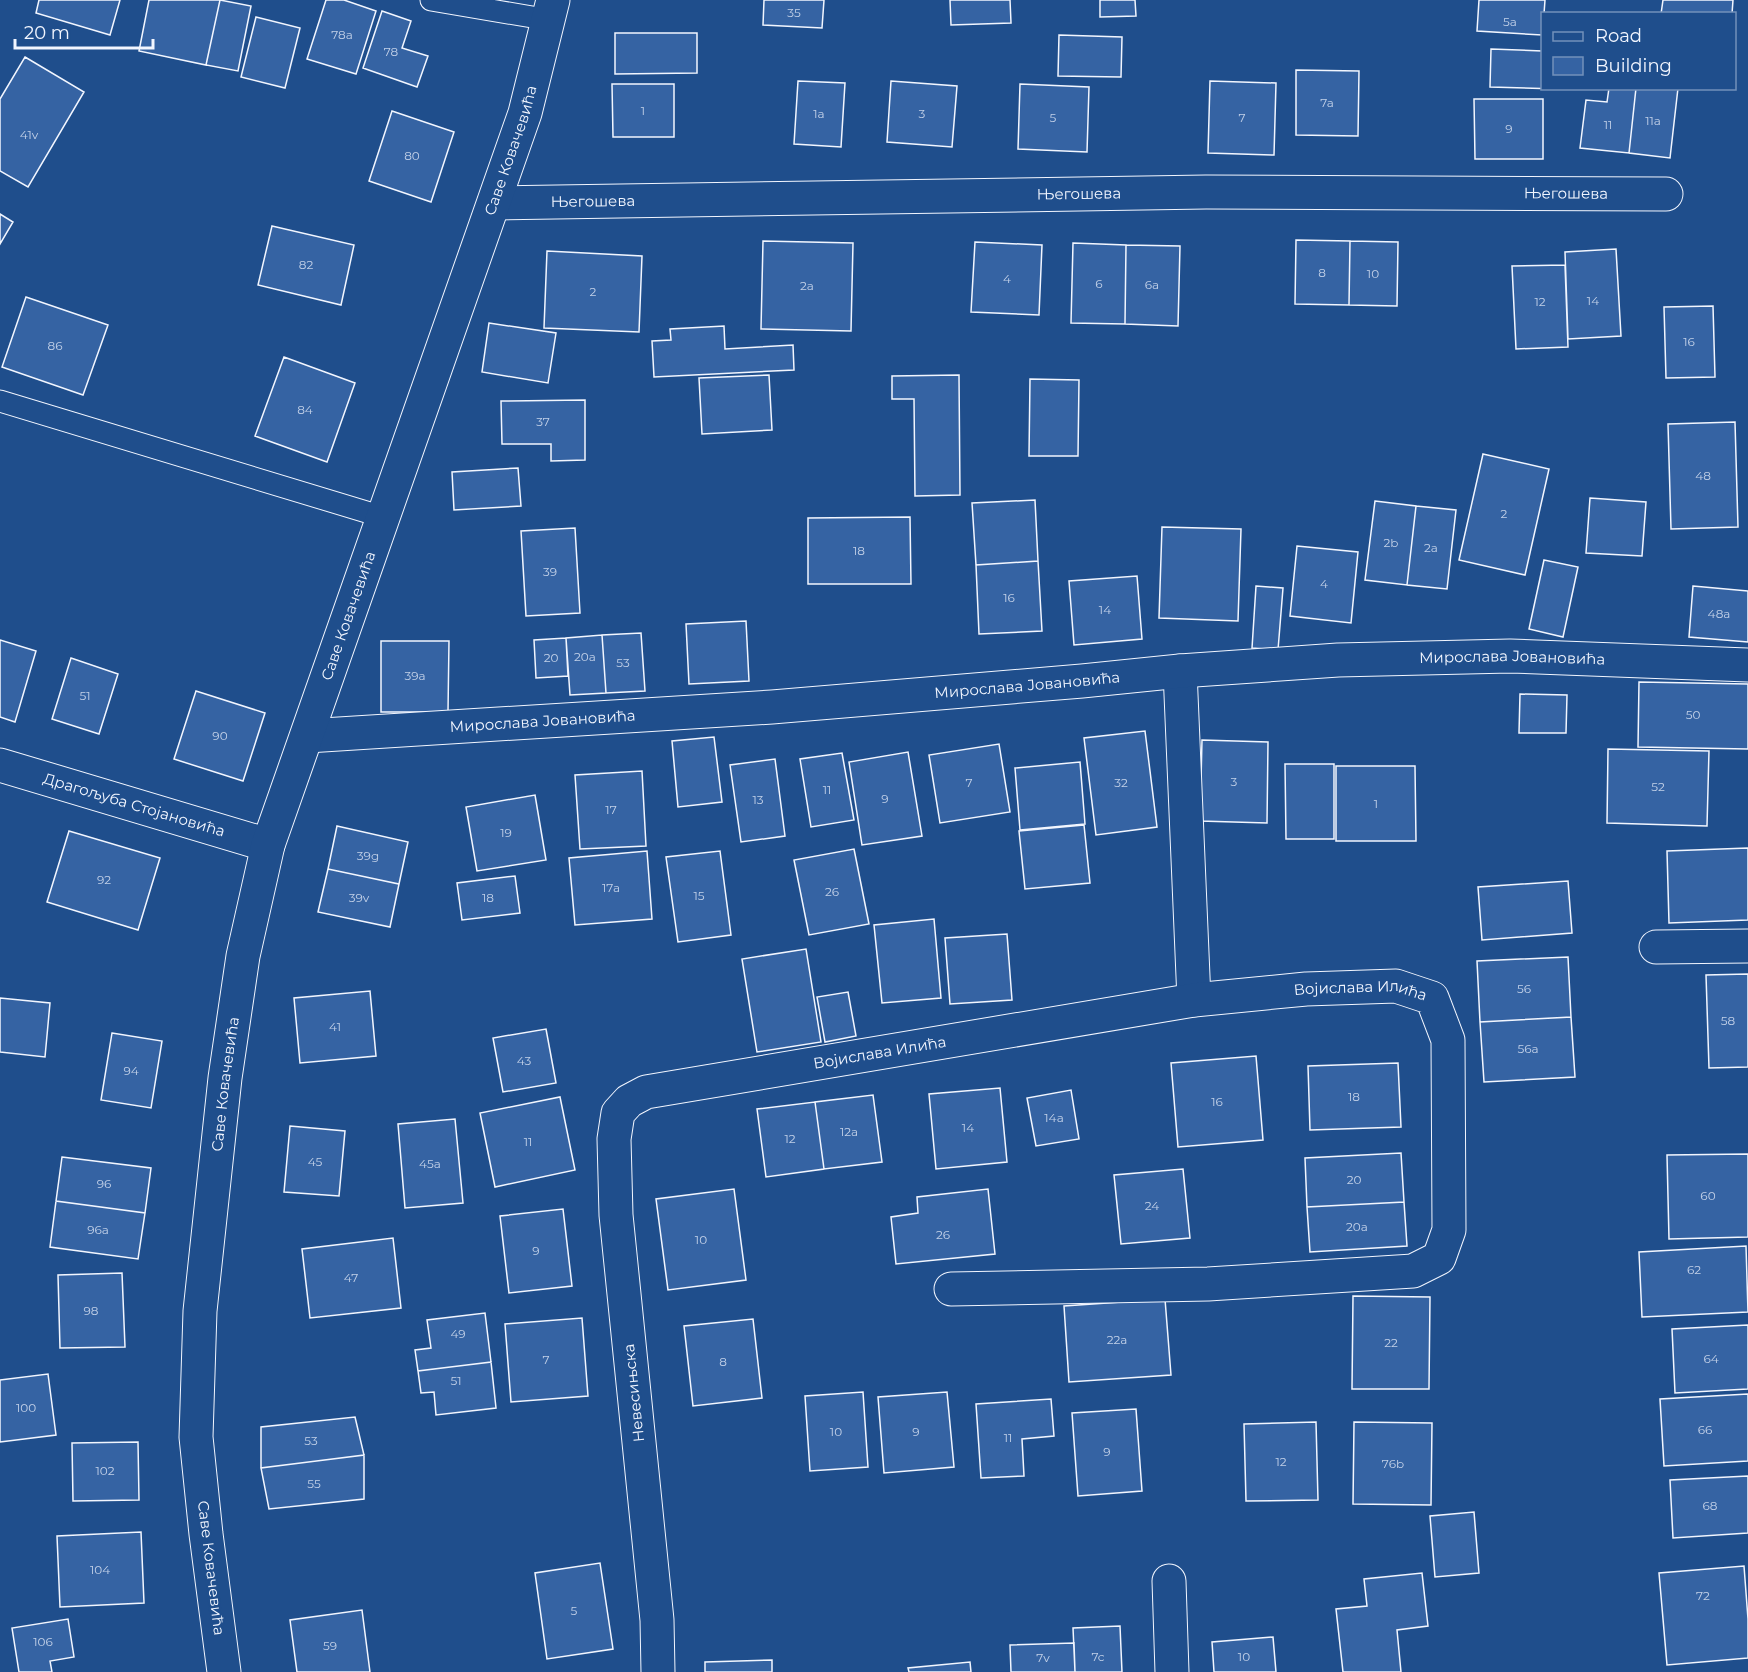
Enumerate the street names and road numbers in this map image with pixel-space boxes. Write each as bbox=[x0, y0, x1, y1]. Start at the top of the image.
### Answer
street label: Саве Ковачевића bbox=[480, 84, 540, 218]
street label: Његошева bbox=[1037, 183, 1121, 204]
street label: Његошева bbox=[1524, 183, 1608, 203]
street label: Његошева bbox=[551, 191, 635, 211]
street label: Саве Ковачевића bbox=[317, 549, 379, 683]
street label: Мирослава Јовановића bbox=[1419, 646, 1605, 669]
street label: Мирослава Јовановића bbox=[934, 667, 1121, 702]
street label: Мирослава Јовановића bbox=[449, 706, 636, 736]
street label: Драгољуба Стојановића bbox=[41, 768, 228, 841]
street label: Војислава Илића bbox=[1293, 976, 1430, 1005]
street label: Саве Ковачевића bbox=[207, 1015, 243, 1153]
street label: Војислава Илића bbox=[812, 1032, 948, 1073]
street label: Невесињска bbox=[619, 1343, 648, 1443]
street label: Саве Ковачевића bbox=[194, 1499, 229, 1636]

